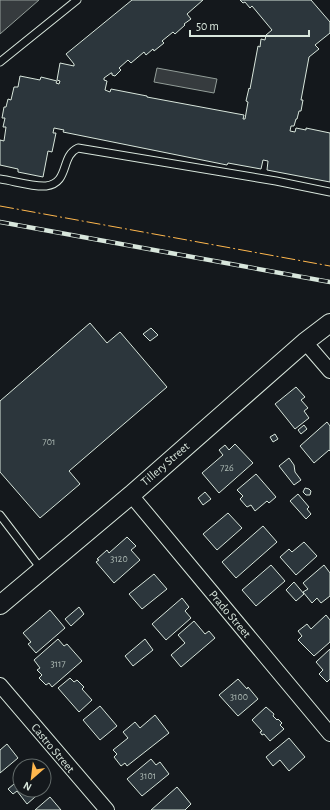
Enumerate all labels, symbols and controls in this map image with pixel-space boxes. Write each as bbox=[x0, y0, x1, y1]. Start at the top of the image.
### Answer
scale bar bbox=[190, 12, 309, 38]
text: 50 m bbox=[196, 20, 219, 32]
house number: 701 bbox=[43, 437, 55, 447]
street label: Tillery Street bbox=[139, 440, 192, 489]
house number: 726 bbox=[220, 463, 234, 473]
house number: 3120 bbox=[110, 554, 128, 564]
street label: Prado Street bbox=[207, 588, 253, 640]
house number: 3117 bbox=[50, 659, 66, 669]
house number: 3100 bbox=[230, 692, 248, 702]
street label: Castro Street bbox=[29, 721, 77, 775]
north arrow bbox=[12, 758, 52, 798]
house number: 3101 bbox=[140, 771, 156, 781]
text: N bbox=[22, 780, 34, 793]

